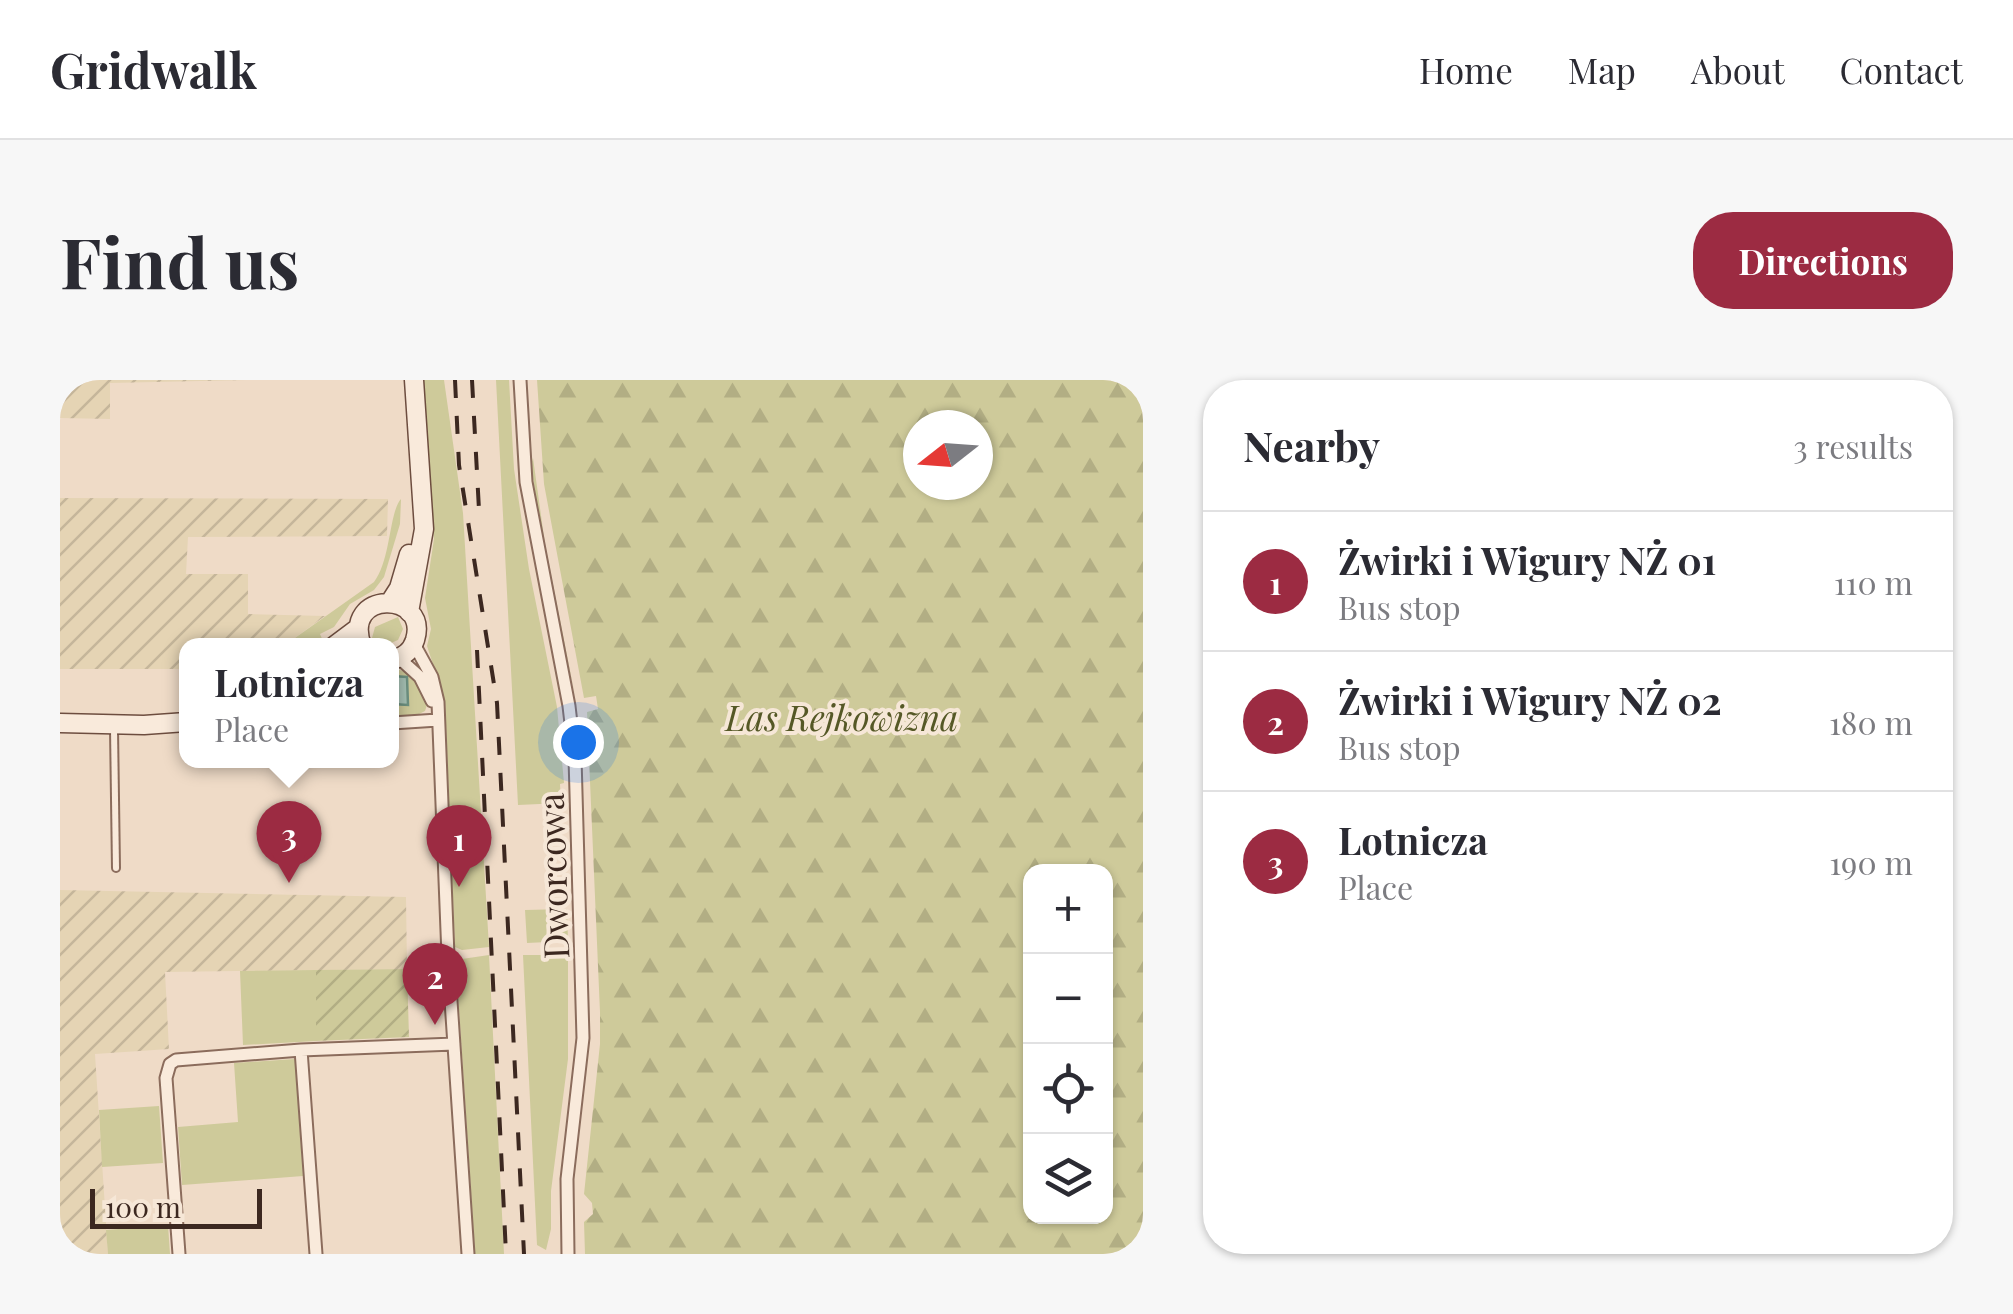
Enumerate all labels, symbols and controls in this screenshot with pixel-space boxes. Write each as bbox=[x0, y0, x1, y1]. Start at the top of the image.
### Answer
text: Gridwalk bbox=[50, 37, 257, 101]
text: Home bbox=[1419, 46, 1513, 93]
text: Map bbox=[1568, 46, 1636, 93]
text: About bbox=[1691, 46, 1785, 93]
text: Contact bbox=[1840, 46, 1963, 93]
button: Directions bbox=[1693, 212, 1953, 309]
text: Find us bbox=[60, 213, 299, 307]
north arrow bbox=[903, 410, 993, 500]
text: Nearby bbox=[1243, 417, 1380, 473]
text: 3 results bbox=[1793, 424, 1913, 467]
text: Żwirki i Wigury NŻ 01 bbox=[1338, 534, 1716, 585]
text: 1 bbox=[1269, 560, 1282, 603]
text: 110 m bbox=[1834, 560, 1913, 603]
text: Bus stop bbox=[1338, 585, 1461, 628]
popup bbox=[179, 638, 399, 768]
text: Lotnicza bbox=[214, 656, 364, 707]
text: Żwirki i Wigury NŻ 02 bbox=[1338, 674, 1722, 725]
park label: Las Rejkowizna bbox=[724, 693, 958, 740]
text: 2 bbox=[1267, 700, 1284, 743]
text: 180 m bbox=[1829, 700, 1913, 743]
text: Place bbox=[214, 707, 289, 750]
your location bbox=[553, 717, 604, 768]
text: Bus stop bbox=[1338, 725, 1461, 768]
street label: Dworcowa bbox=[526, 792, 578, 960]
pin: 3 bbox=[256, 800, 322, 883]
pin: 1 bbox=[426, 804, 492, 887]
text: Lotnicza bbox=[1338, 814, 1488, 865]
text: 3 bbox=[1268, 840, 1283, 883]
text: 190 m bbox=[1829, 840, 1913, 883]
map controls bbox=[1023, 864, 1113, 1224]
button: + bbox=[1023, 864, 1113, 954]
text: Place bbox=[1338, 865, 1413, 908]
pin: 2 bbox=[402, 942, 468, 1025]
button: − bbox=[1023, 954, 1113, 1044]
button: locate bbox=[1023, 1044, 1113, 1134]
button: layers bbox=[1023, 1134, 1113, 1224]
scale bar bbox=[90, 1184, 262, 1228]
text: 100 m bbox=[105, 1188, 181, 1225]

